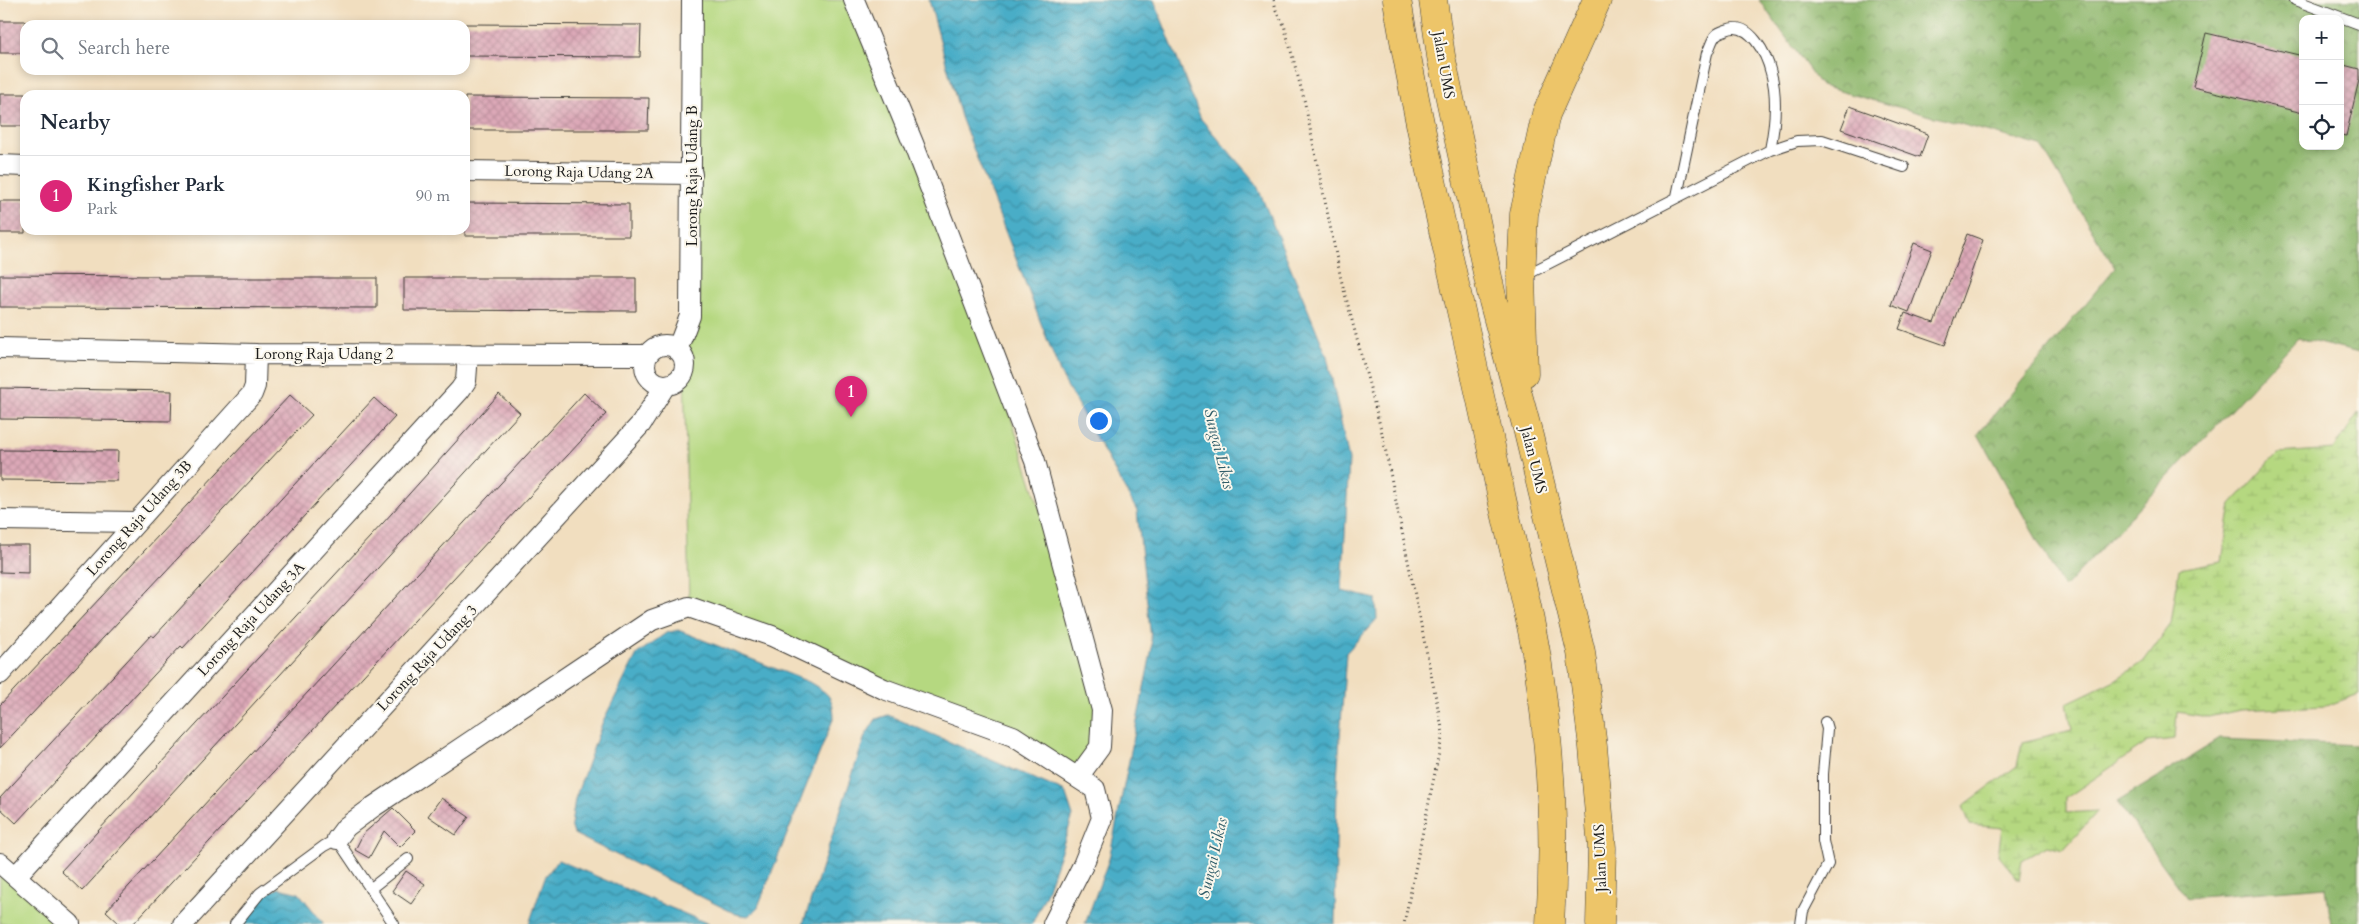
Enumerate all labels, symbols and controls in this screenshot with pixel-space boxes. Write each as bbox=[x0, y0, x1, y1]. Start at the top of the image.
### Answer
map controls bbox=[2299, 15, 2344, 150]
button: + bbox=[2299, 15, 2344, 60]
search box bbox=[20, 20, 470, 75]
street label: Jalan UMS bbox=[1428, 28, 1460, 100]
icon: search bbox=[38, 34, 66, 62]
text: Search here bbox=[78, 35, 170, 61]
button: − bbox=[2299, 60, 2344, 105]
street label: Lorong Raja Udang B bbox=[682, 105, 702, 247]
button: locate bbox=[2299, 105, 2344, 150]
text: Nearby bbox=[40, 108, 111, 137]
street label: Lorong Raja Udang 2A bbox=[504, 161, 654, 183]
text: Kingfisher Park bbox=[87, 172, 225, 198]
text: 1 bbox=[52, 185, 60, 207]
text: 90 m bbox=[416, 185, 450, 207]
text: Park bbox=[87, 198, 118, 220]
street label: Lorong Raja Udang 2 bbox=[255, 344, 394, 364]
pin: 1 bbox=[835, 376, 867, 417]
water label: Sungai Likas bbox=[1198, 406, 1240, 492]
your location bbox=[1086, 408, 1112, 434]
street label: Jalan UMS bbox=[1516, 422, 1552, 496]
street label: Lorong Raja Udang 3B bbox=[82, 456, 196, 580]
street label: Lorong Raja Udang 3A bbox=[193, 557, 309, 680]
street label: Lorong Raja Udang 3 bbox=[372, 600, 482, 716]
water label: Sungai Likas bbox=[1193, 815, 1233, 901]
street label: Jalan UMS bbox=[1589, 824, 1611, 894]

